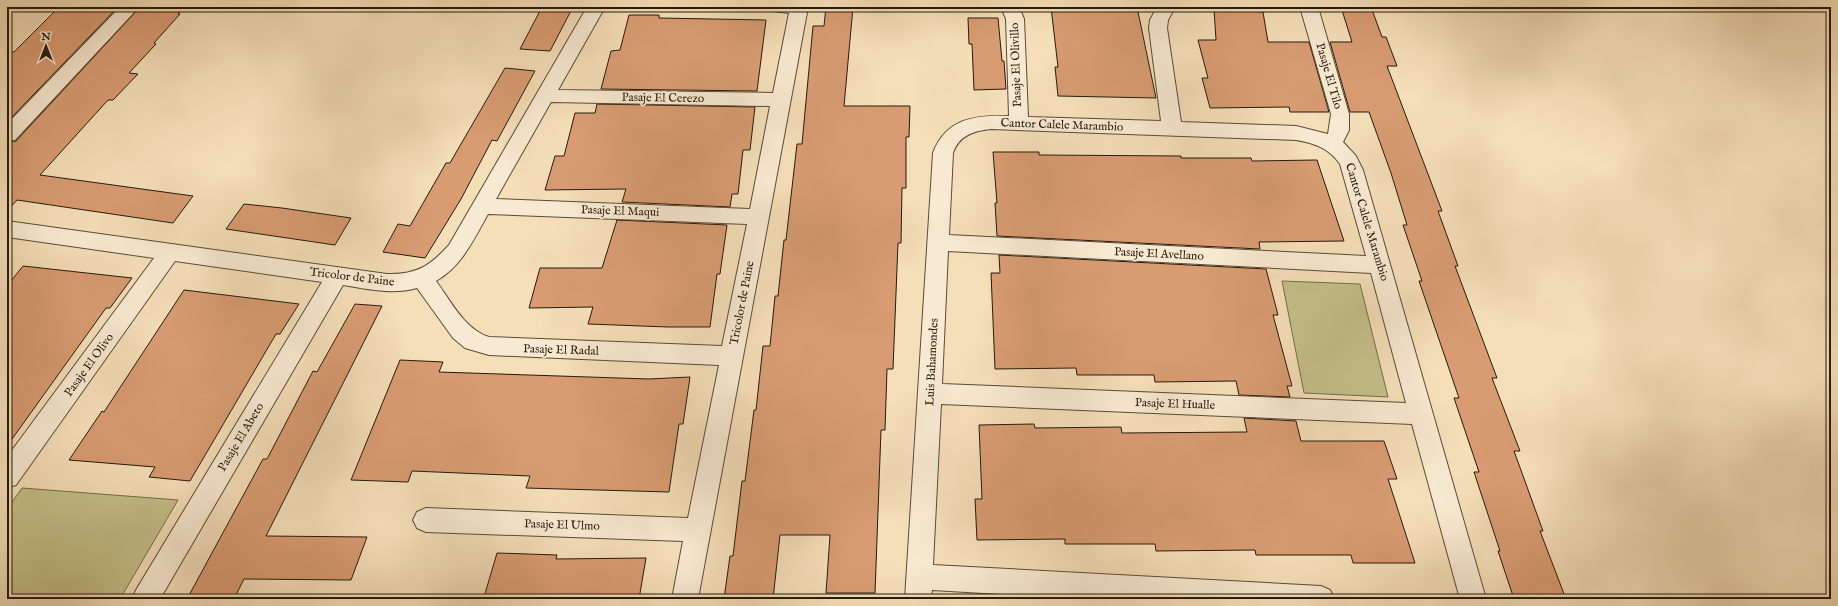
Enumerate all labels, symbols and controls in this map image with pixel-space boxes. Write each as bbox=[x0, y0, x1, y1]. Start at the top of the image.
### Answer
street label: Pasaje El Olivillo bbox=[1007, 22, 1025, 108]
north arrow bbox=[26, 26, 66, 66]
text: N bbox=[40, 30, 51, 44]
street label: Pasaje El Tilo bbox=[1312, 41, 1346, 111]
street label: Pasaje El Cerezo bbox=[622, 90, 705, 106]
street label: Cantor Calele Marambio bbox=[1000, 115, 1124, 135]
street label: Cantor Calele Marambio bbox=[1342, 161, 1392, 283]
street label: Pasaje El Maqui bbox=[580, 202, 659, 221]
street label: Pasaje El Avellano bbox=[1114, 244, 1205, 264]
street label: Tricolor de Paine bbox=[726, 259, 758, 346]
street label: Tricolor de Paine bbox=[309, 264, 396, 290]
street label: Luis Bahamondes bbox=[922, 318, 942, 406]
street label: Pasaje El Olivo bbox=[61, 330, 117, 400]
street label: Pasaje El Radal bbox=[523, 341, 600, 359]
street label: Pasaje El Hualle bbox=[1135, 395, 1216, 413]
street label: Pasaje El Abeto bbox=[215, 400, 268, 474]
street label: Pasaje El Ulmo bbox=[524, 516, 601, 534]

